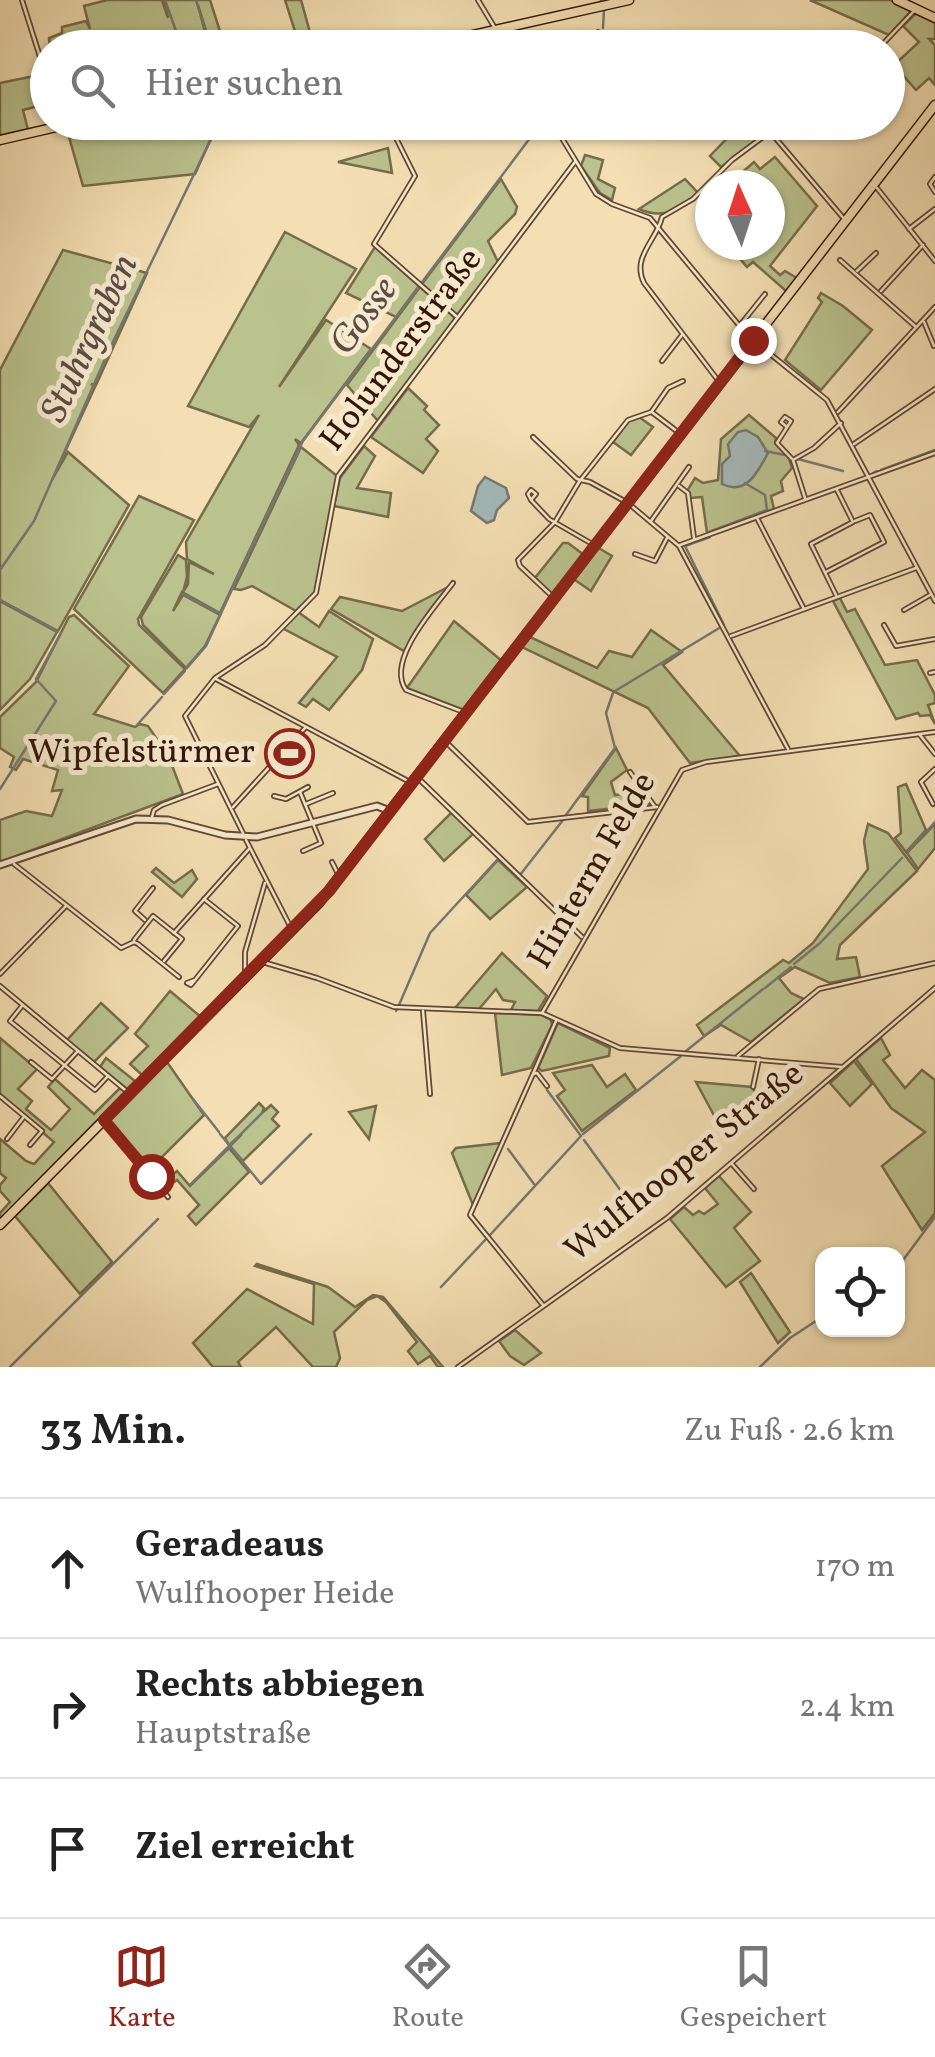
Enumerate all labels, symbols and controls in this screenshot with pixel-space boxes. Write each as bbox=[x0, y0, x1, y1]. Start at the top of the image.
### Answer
search box bbox=[30, 30, 905, 140]
icon: search bbox=[65, 58, 120, 113]
text: Hier suchen bbox=[145, 59, 344, 112]
north arrow bbox=[695, 170, 785, 260]
street label: Holunderstraße bbox=[310, 238, 494, 462]
water label: Stuhrgraben bbox=[29, 247, 153, 431]
water label: Gosse bbox=[318, 267, 412, 367]
route end bbox=[731, 318, 777, 364]
sports icon: Wipfelstürmer bbox=[264, 727, 316, 779]
place label: Wipfelstürmer bbox=[27, 729, 255, 777]
street label: Hinterm Felde bbox=[517, 764, 669, 978]
street label: Wulfhooper Straße bbox=[555, 1051, 815, 1275]
route start bbox=[129, 1154, 175, 1200]
map controls bbox=[815, 1247, 905, 1337]
button: locate bbox=[815, 1247, 905, 1337]
text: 33 Min. bbox=[40, 1403, 186, 1462]
text: Zu Fuß · 2.6 km bbox=[684, 1410, 895, 1454]
text: Geradeaus bbox=[135, 1520, 324, 1573]
icon: ahead bbox=[40, 1541, 95, 1596]
text: 170 m bbox=[814, 1546, 895, 1590]
text: Wulfhooper Heide bbox=[135, 1573, 394, 1617]
text: Rechts abbiegen bbox=[135, 1660, 425, 1713]
icon: right bbox=[40, 1681, 95, 1736]
text: 2.4 km bbox=[799, 1686, 895, 1730]
text: Hauptstraße bbox=[135, 1713, 311, 1757]
icon: arrive bbox=[40, 1821, 95, 1876]
text: Ziel erreicht bbox=[135, 1822, 355, 1875]
tab: Karte bbox=[108, 1939, 176, 2038]
tab: Route bbox=[392, 1939, 464, 2038]
tab: Gespeichert bbox=[680, 1939, 827, 2038]

